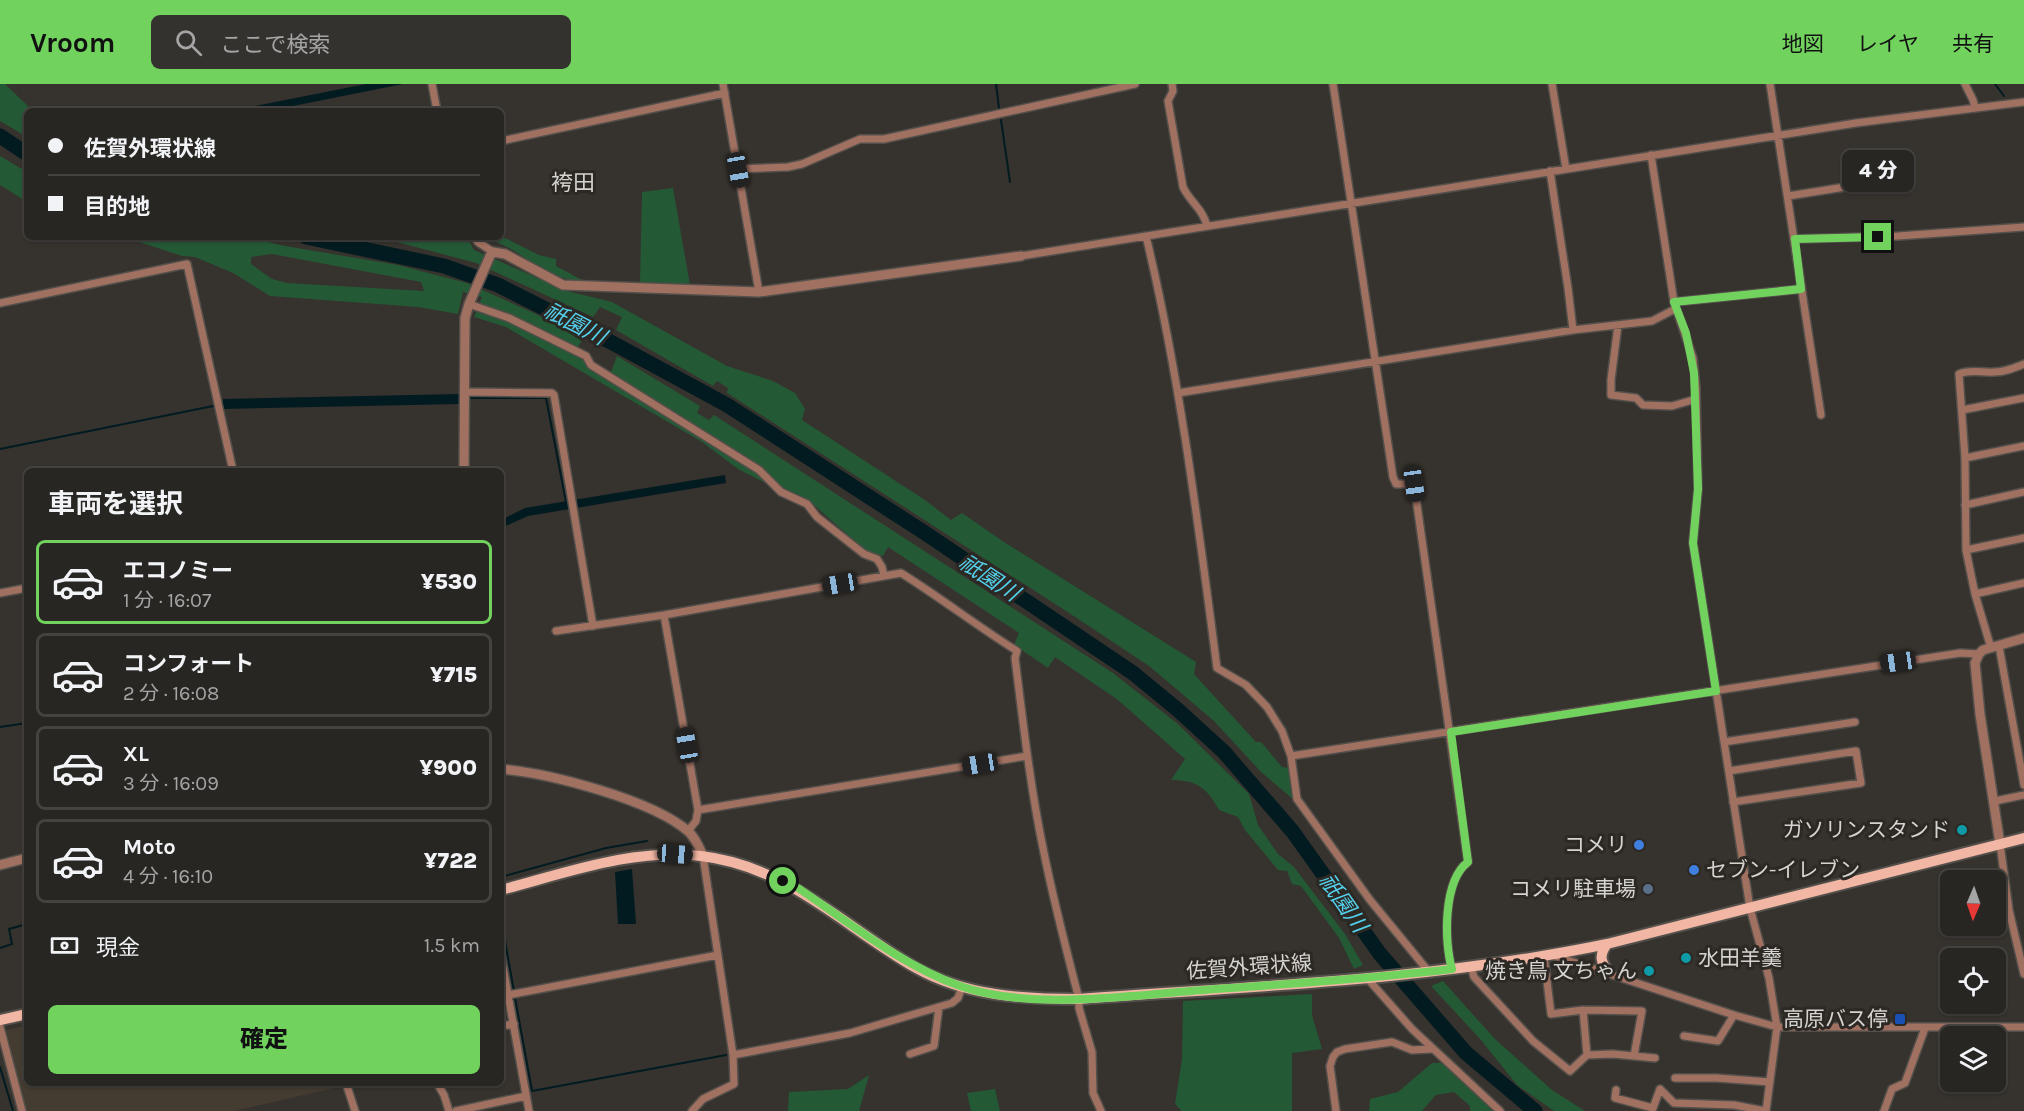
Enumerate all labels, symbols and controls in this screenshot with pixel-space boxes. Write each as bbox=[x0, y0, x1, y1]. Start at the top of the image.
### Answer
search box bbox=[151, 15, 571, 69]
text: Vroom bbox=[30, 26, 115, 59]
icon: search bbox=[172, 26, 205, 59]
text: ここで検索 bbox=[220, 32, 330, 58]
text: 地図 bbox=[1782, 32, 1824, 56]
text: レイヤ bbox=[1857, 32, 1919, 56]
text: 共有 bbox=[1952, 32, 1994, 56]
text: 佐賀外環状線 bbox=[84, 136, 216, 162]
callout: 4 分 bbox=[1842, 150, 1914, 192]
car bbox=[726, 151, 750, 189]
text: 4 分 bbox=[1859, 159, 1897, 182]
district label: 袴田 bbox=[551, 170, 595, 196]
text: 目的地 bbox=[84, 194, 150, 220]
route end bbox=[1864, 223, 1891, 250]
water label: 祇園川 bbox=[540, 297, 612, 351]
car bbox=[1403, 465, 1425, 503]
text: 車両を選択 bbox=[48, 488, 183, 520]
water label: 祇園川 bbox=[954, 549, 1025, 608]
icon: car bbox=[51, 555, 105, 609]
text: エコノミー bbox=[123, 558, 233, 584]
text: ¥530 bbox=[421, 569, 477, 595]
car bbox=[821, 572, 859, 596]
text: 1 分 · 16:07 bbox=[123, 589, 211, 612]
icon: car bbox=[51, 648, 105, 702]
text: コンフォート bbox=[123, 651, 254, 677]
car bbox=[1879, 651, 1917, 673]
text: ¥715 bbox=[430, 662, 477, 688]
text: 2 分 · 16:08 bbox=[123, 682, 219, 705]
car bbox=[675, 726, 699, 764]
icon: car bbox=[51, 741, 105, 795]
text: XL bbox=[123, 741, 149, 767]
car bbox=[961, 752, 999, 776]
text: ¥900 bbox=[419, 755, 477, 781]
text: 3 分 · 16:09 bbox=[123, 772, 219, 795]
place label: ガソリンスタンド bbox=[1782, 818, 1950, 842]
marker: ガソリンスタンド bbox=[1955, 823, 1969, 837]
place label: コメリ bbox=[1564, 833, 1627, 857]
icon: car bbox=[51, 834, 105, 888]
text: Moto bbox=[123, 834, 176, 860]
marker: コメリ bbox=[1632, 838, 1646, 852]
car bbox=[656, 844, 694, 864]
text: ¥722 bbox=[424, 848, 477, 874]
place label: セブン-イレブン bbox=[1706, 858, 1860, 882]
marker: セブン-イレブン bbox=[1687, 863, 1701, 877]
text: 4 分 · 16:10 bbox=[123, 865, 213, 888]
route start bbox=[769, 867, 796, 894]
water label: 祇園川 bbox=[1313, 869, 1374, 939]
north arrow bbox=[1940, 870, 2006, 936]
map controls bbox=[1940, 870, 2006, 1092]
place label: コメリ駐車場 bbox=[1510, 877, 1636, 901]
marker: コメリ駐車場 bbox=[1641, 882, 1655, 896]
icon: cash bbox=[48, 929, 81, 962]
text: 1.5 km bbox=[424, 934, 480, 957]
text: 現金 bbox=[96, 935, 140, 961]
place label: 水田羊羹 bbox=[1698, 946, 1782, 970]
button: locate bbox=[1940, 948, 2006, 1014]
street label: 佐賀外環状線 bbox=[1185, 951, 1313, 983]
marker: 水田羊羹 bbox=[1679, 951, 1693, 965]
place label: 焼き鳥 文ちゃん bbox=[1485, 959, 1637, 983]
marker: 焼き鳥 文ちゃん bbox=[1642, 964, 1656, 978]
button: 確定 bbox=[48, 1005, 480, 1074]
place label: 高原バス停 bbox=[1783, 1007, 1888, 1031]
marker: 高原バス停 bbox=[1893, 1012, 1907, 1026]
button: layers bbox=[1940, 1026, 2006, 1092]

